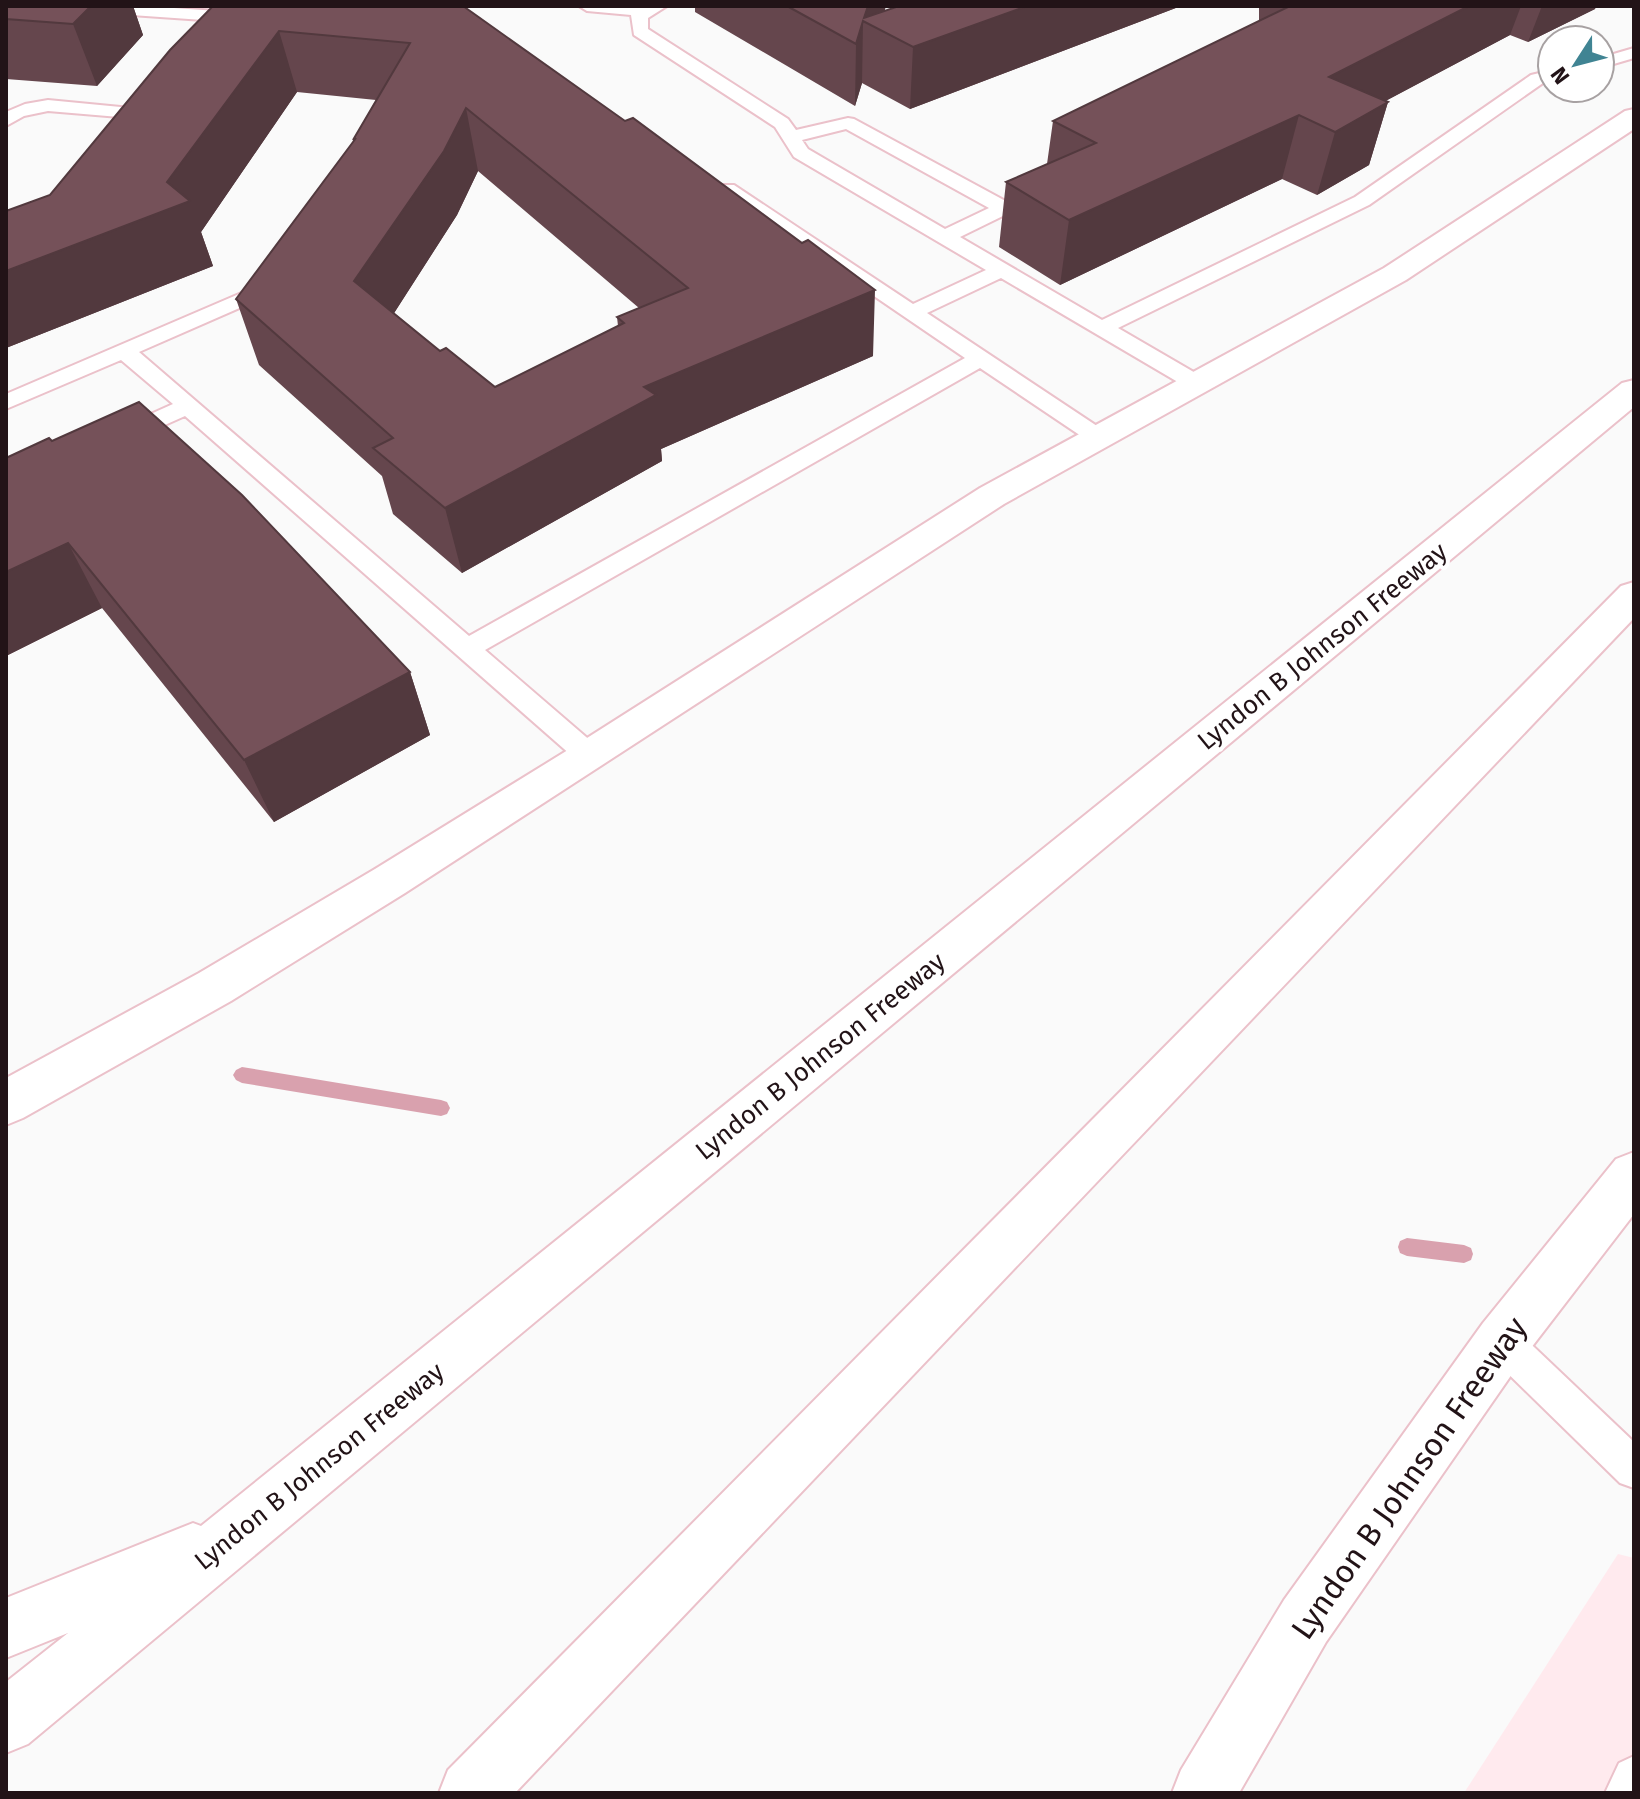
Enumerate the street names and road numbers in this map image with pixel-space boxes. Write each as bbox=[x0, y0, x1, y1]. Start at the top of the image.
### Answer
street label: Lyndon B Johnson Freeway bbox=[1191, 536, 1454, 757]
street label: Lyndon B Johnson Freeway bbox=[689, 946, 952, 1167]
street label: Lyndon B Johnson Freeway bbox=[1283, 1310, 1535, 1646]
street label: Lyndon B Johnson Freeway bbox=[188, 1356, 451, 1577]

